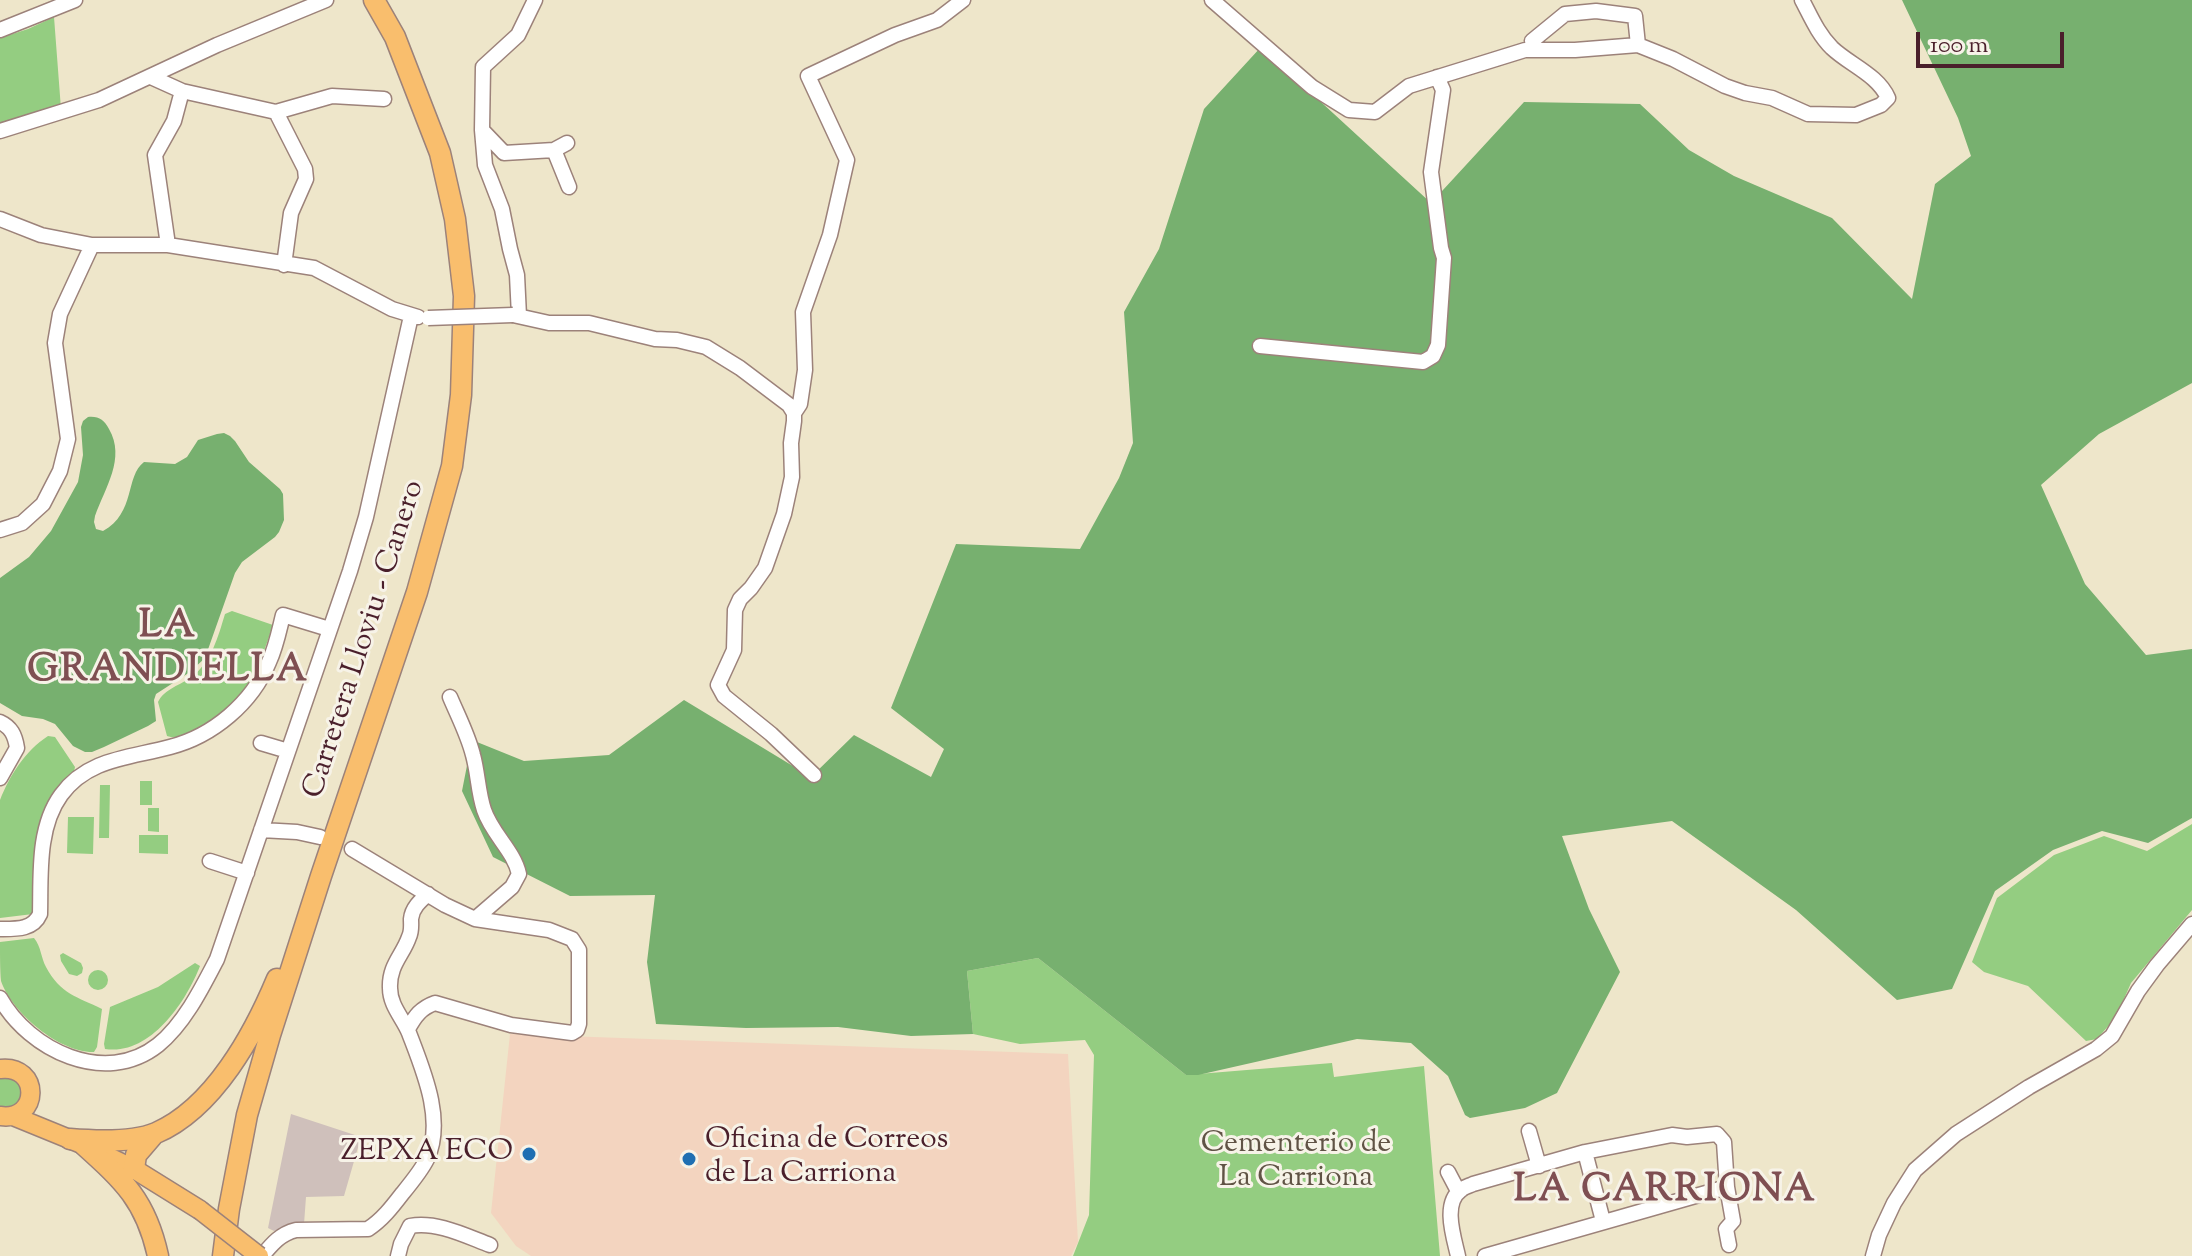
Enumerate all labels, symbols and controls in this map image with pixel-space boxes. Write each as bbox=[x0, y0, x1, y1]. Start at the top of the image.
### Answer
scale bar bbox=[1920, 16, 2068, 66]
text: 100 m bbox=[1930, 29, 1988, 63]
street label: Carretera Lloviu - Canero bbox=[298, 477, 434, 803]
district label: LA GRANDIELLA bbox=[27, 607, 309, 696]
place label: Oficina de Correos de La Carriona bbox=[705, 1124, 948, 1194]
park label: Cementerio de La Carriona bbox=[1201, 1128, 1391, 1198]
place label: ZEPXA ECO bbox=[341, 1136, 513, 1172]
marker: ZEPXA ECO bbox=[520, 1145, 538, 1163]
marker: Oficina de Correos de La Carriona bbox=[680, 1150, 698, 1168]
district label: LA CARRIONA bbox=[1513, 1171, 1817, 1217]

